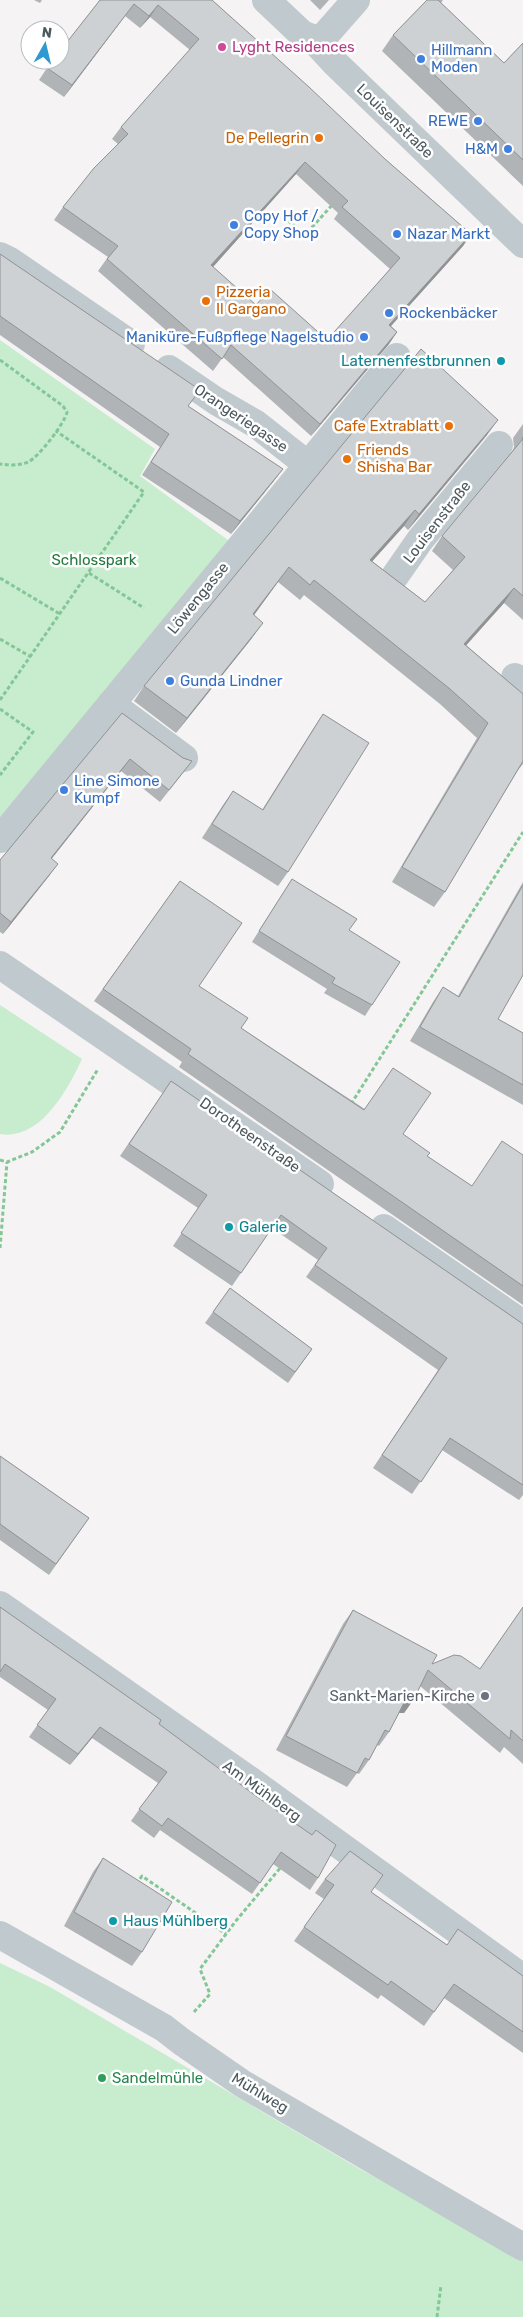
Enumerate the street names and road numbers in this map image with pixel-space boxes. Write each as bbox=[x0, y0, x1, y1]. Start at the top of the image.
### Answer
street label: Louisenstraße bbox=[353, 80, 437, 162]
street label: Orangeriegasse bbox=[191, 380, 291, 456]
street label: Louisenstraße bbox=[399, 477, 475, 567]
street label: Löwengasse bbox=[164, 559, 232, 637]
street label: Dorotheenstraße bbox=[196, 1094, 304, 1176]
street label: Am Mühlberg bbox=[219, 1757, 305, 1825]
street label: Mühlweg bbox=[228, 2069, 292, 2117]

